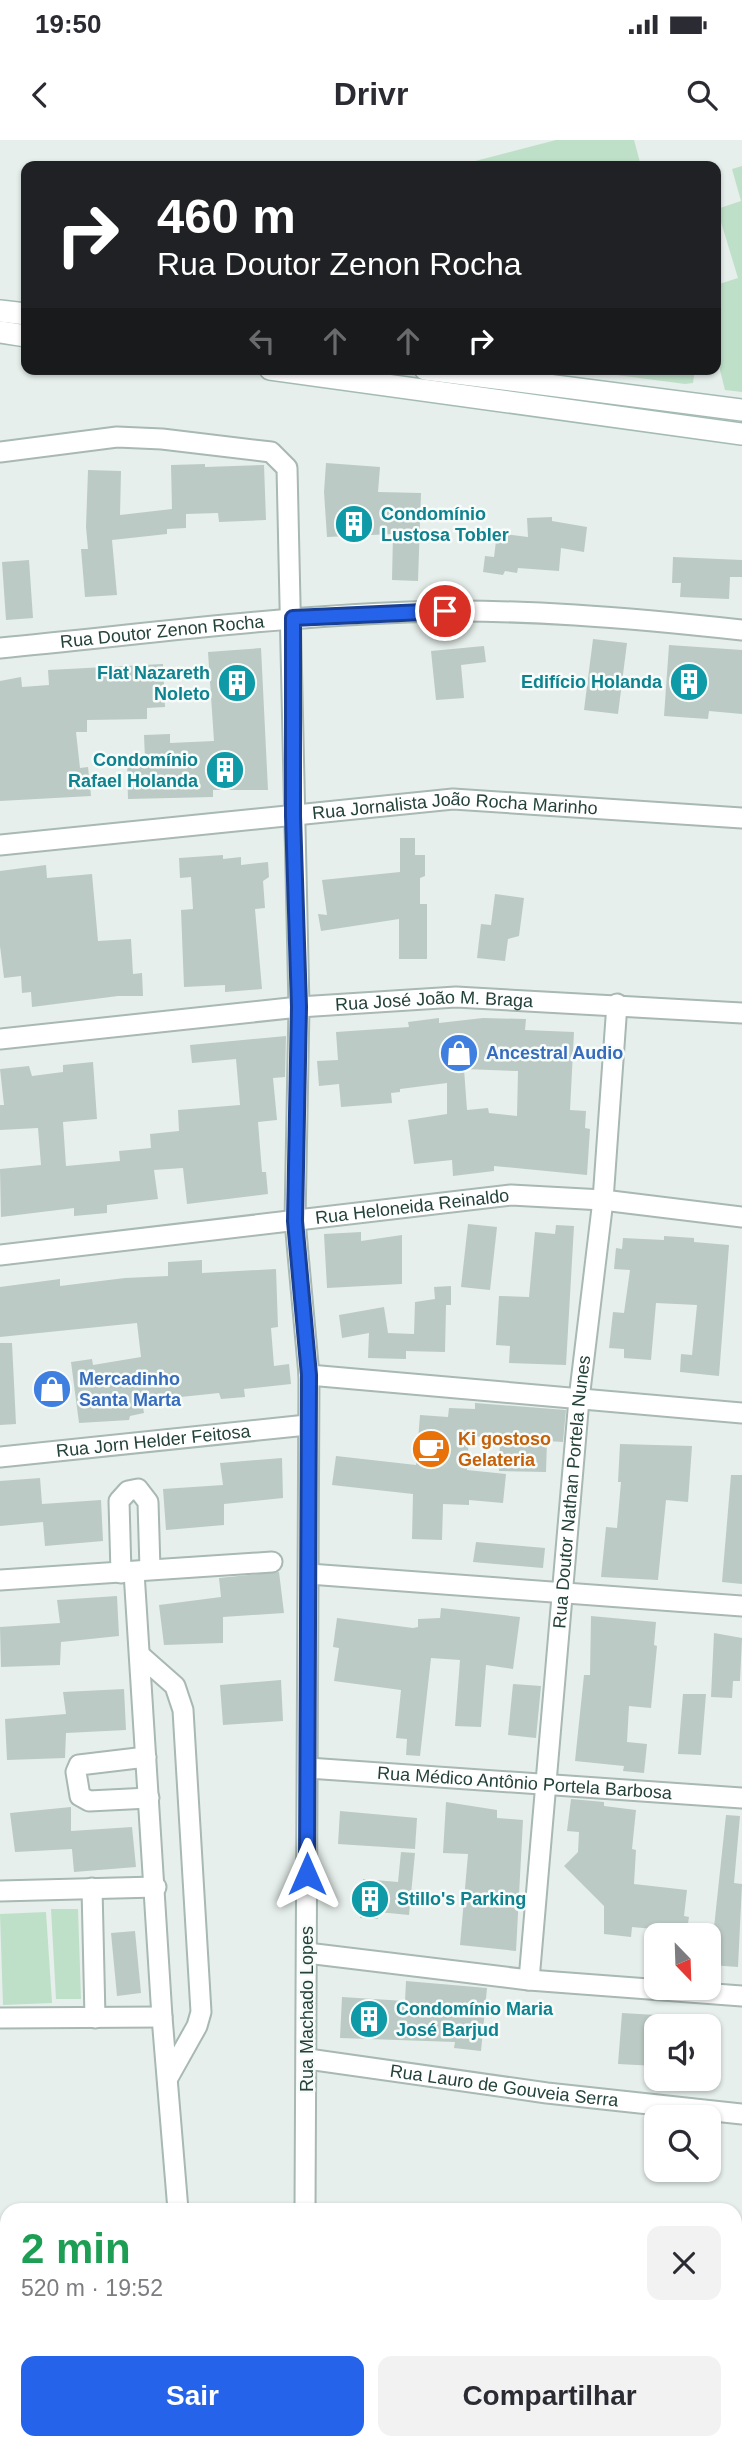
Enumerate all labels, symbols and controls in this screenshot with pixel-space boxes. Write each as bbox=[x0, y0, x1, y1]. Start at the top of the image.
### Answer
text: 19:50 bbox=[35, 9, 102, 39]
icon: back bbox=[21, 76, 59, 114]
text: Drivr bbox=[334, 76, 408, 112]
icon: search bbox=[683, 76, 721, 114]
icon: right bbox=[42, 189, 133, 280]
text: 460 m bbox=[157, 189, 296, 243]
text: Rua Doutor Zenon Rocha bbox=[157, 246, 522, 282]
icon: left bbox=[243, 322, 281, 360]
icon: ahead bbox=[316, 322, 354, 360]
icon: ahead bbox=[389, 322, 427, 360]
icon: right bbox=[462, 322, 500, 360]
building icon: Condomínio Lustosa Tobler bbox=[333, 503, 375, 545]
place label: Condomínio Lustosa Tobler bbox=[381, 504, 509, 545]
pin bbox=[415, 581, 475, 641]
icon: arrive bbox=[426, 592, 464, 630]
street label: Rua Doutor Zenon Rocha bbox=[59, 611, 266, 652]
building icon: Edifício Holanda bbox=[668, 661, 710, 703]
building icon: Flat Nazareth Noleto bbox=[216, 662, 258, 704]
place label: Flat Nazareth Noleto bbox=[97, 663, 210, 704]
place label: Edifício Holanda bbox=[521, 672, 663, 692]
building icon: Condomínio Rafael Holanda bbox=[204, 749, 246, 791]
place label: Condomínio Rafael Holanda bbox=[68, 750, 199, 791]
street label: Rua Jornalista João Rocha Marinho bbox=[311, 789, 598, 823]
street label: Rua José João M. Braga bbox=[334, 987, 535, 1015]
shop icon: Ancestral Audio bbox=[438, 1032, 480, 1074]
place label: Ancestral Audio bbox=[486, 1043, 623, 1063]
street label: Rua Heloneida Reinaldo bbox=[314, 1185, 510, 1228]
street label: Rua Doutor Nathan Portela Nunes bbox=[549, 1354, 594, 1629]
shop icon: Mercadinho Santa Marta bbox=[31, 1368, 73, 1410]
place label: Mercadinho Santa Marta bbox=[79, 1369, 182, 1410]
street label: Rua Jorn Helder Feitosa bbox=[55, 1421, 252, 1461]
cafe icon: Ki gostoso Gelateria bbox=[410, 1428, 452, 1470]
place label: Ki gostoso Gelateria bbox=[458, 1429, 551, 1470]
street label: Rua Médico Antônio Portela Barbosa bbox=[376, 1763, 673, 1803]
position arrow bbox=[270, 1837, 344, 1911]
building icon: Stillo's Parking bbox=[349, 1878, 391, 1920]
place label: Stillo's Parking bbox=[397, 1889, 526, 1909]
north arrow bbox=[644, 1923, 721, 2000]
map controls bbox=[644, 1923, 721, 2182]
street label: Rua Machado Lopes bbox=[297, 1926, 317, 2092]
building icon: Condomínio Maria José Barjud bbox=[348, 1998, 390, 2040]
place label: Condomínio Maria José Barjud bbox=[396, 1999, 554, 2040]
button: sound bbox=[644, 2014, 721, 2091]
street label: Rua Lauro de Gouveia Serra bbox=[389, 2061, 620, 2111]
button: search bbox=[644, 2105, 721, 2182]
text: 2 min bbox=[21, 2225, 131, 2272]
button: close bbox=[647, 2226, 721, 2300]
text: 520 m · 19:52 bbox=[21, 2275, 163, 2301]
button: Sair bbox=[21, 2356, 364, 2436]
button: Compartilhar bbox=[378, 2356, 721, 2436]

